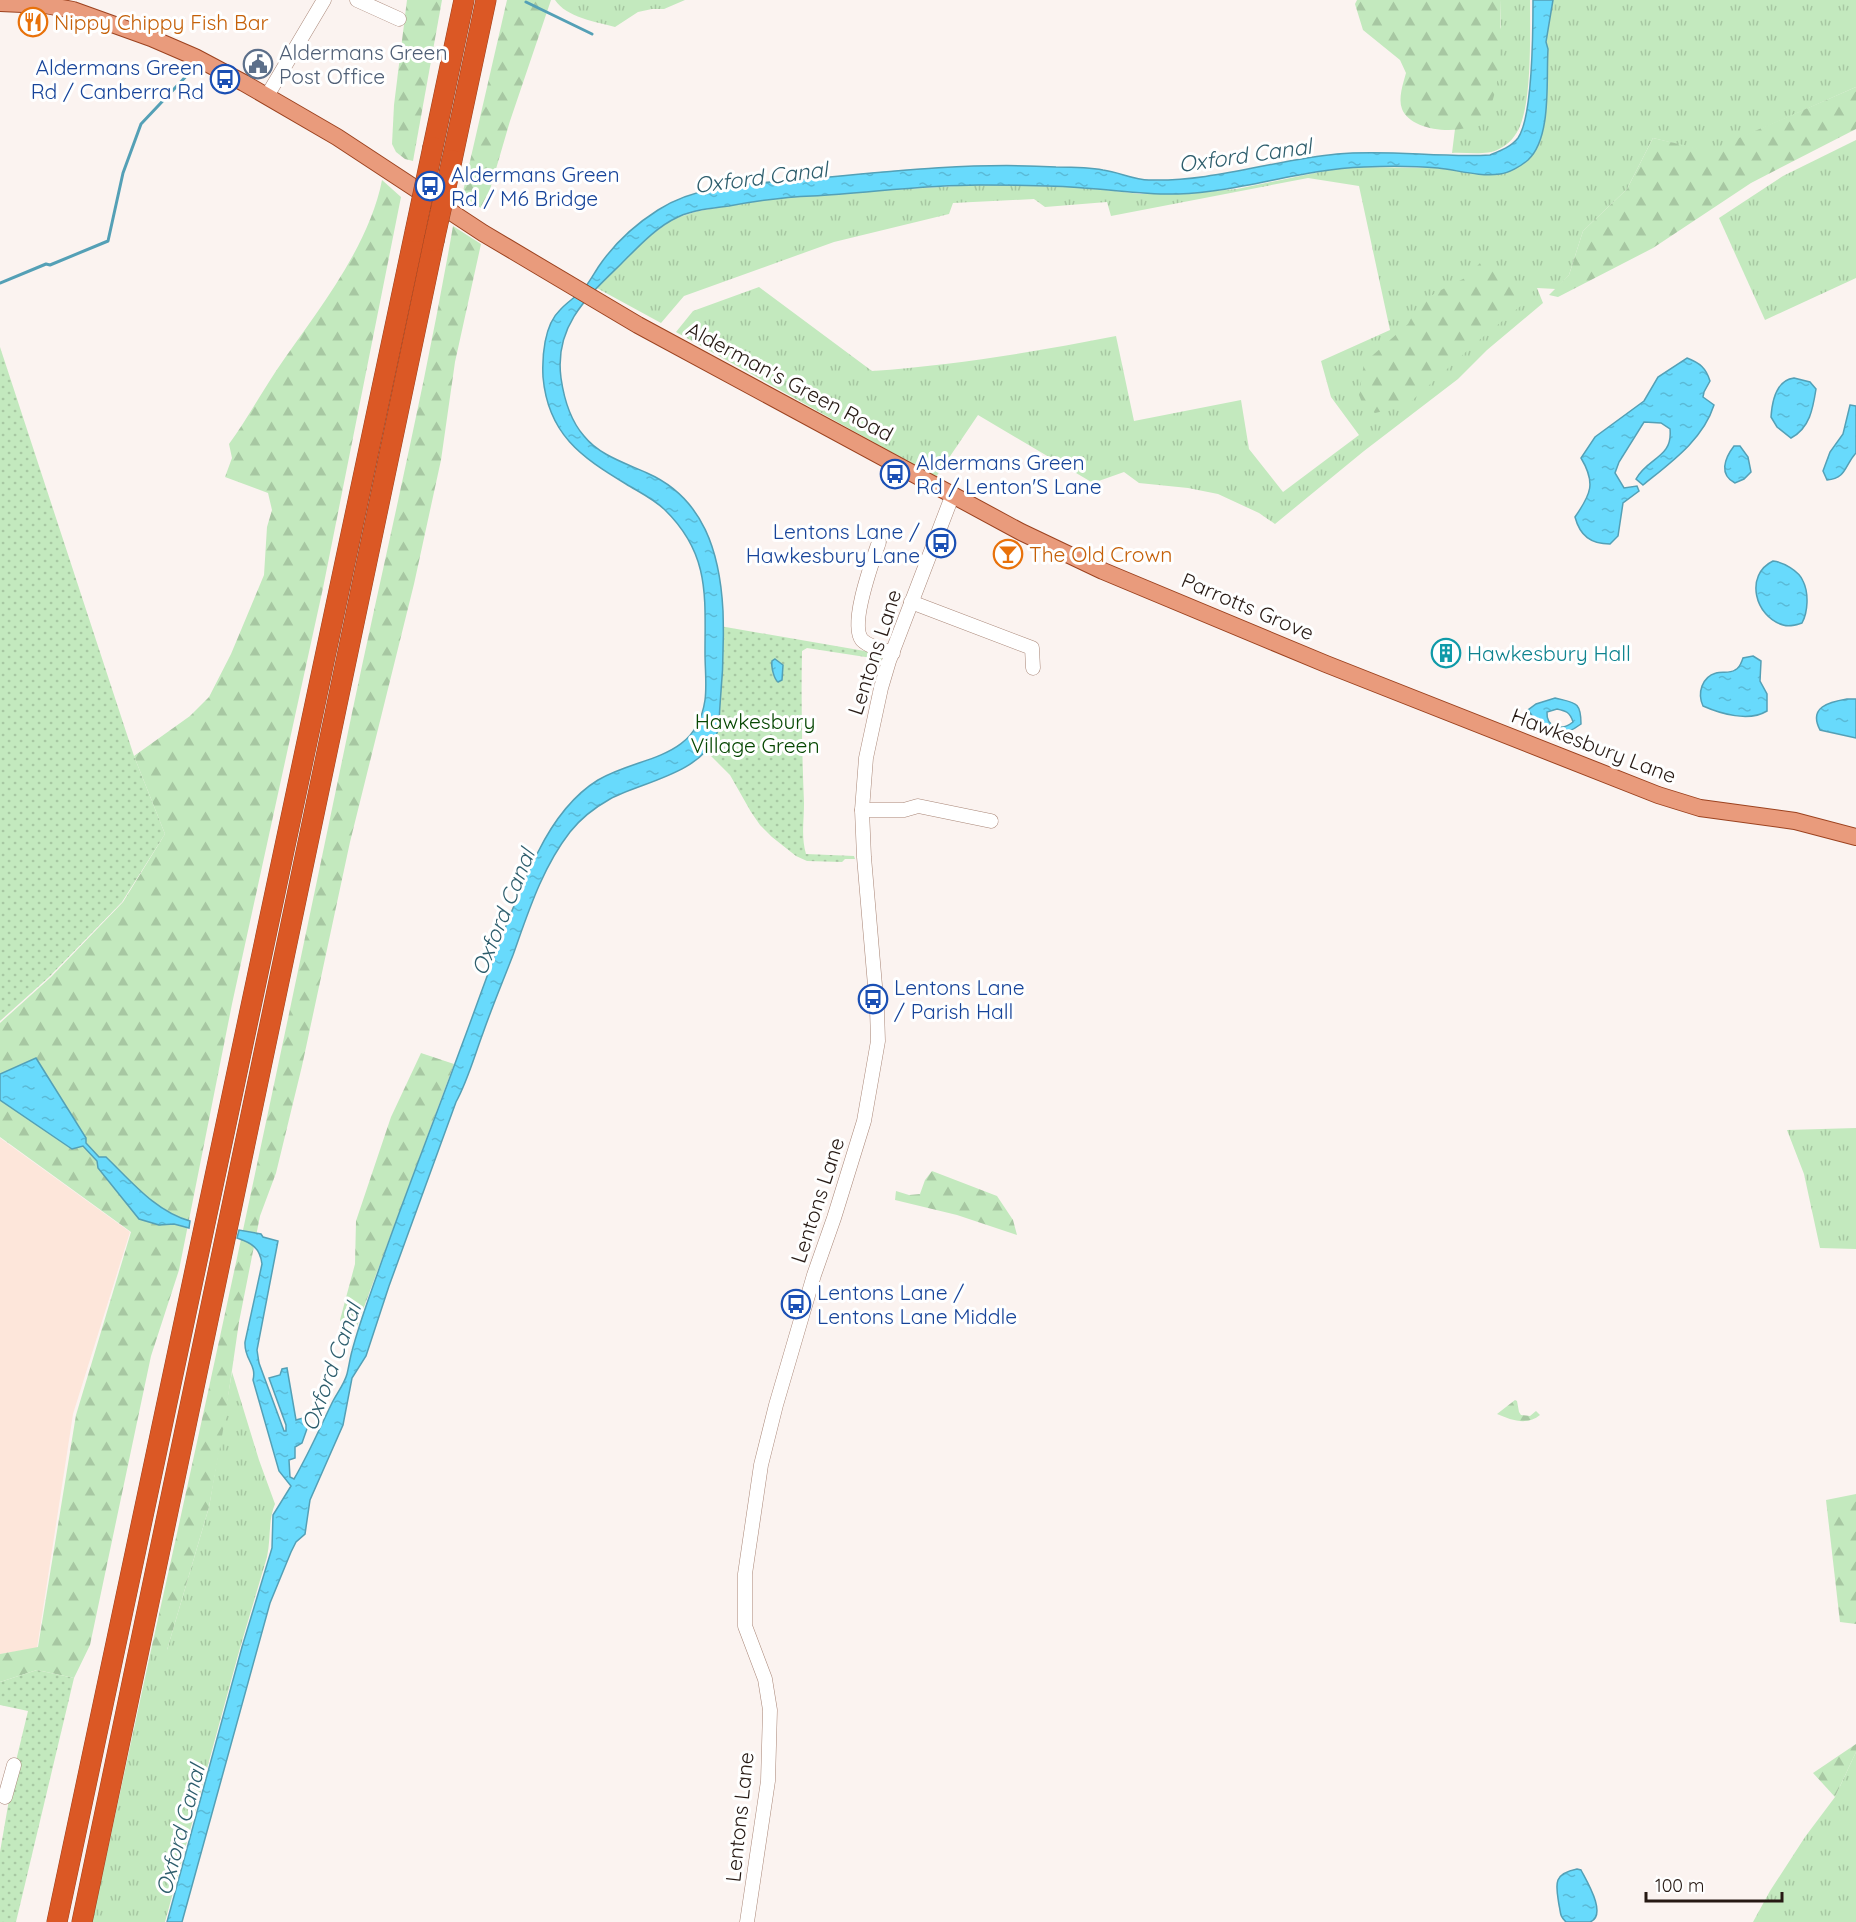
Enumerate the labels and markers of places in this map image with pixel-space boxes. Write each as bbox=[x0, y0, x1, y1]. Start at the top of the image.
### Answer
restaurant icon: Nippy Chippy Fish Bar bbox=[17, 6, 49, 38]
place label: Nippy Chippy Fish Bar bbox=[54, 9, 269, 35]
place label: Aldermans Green Post Office bbox=[279, 39, 448, 89]
public building icon: Aldermans Green Post Office bbox=[242, 48, 274, 80]
place label: Aldermans Green Rd / Canberra Rd bbox=[31, 54, 204, 104]
bus stop icon: Aldermans Green Rd / Canberra Rd bbox=[209, 63, 241, 95]
place label: Aldermans Green Rd / M6 Bridge bbox=[451, 161, 620, 211]
bus stop icon: Aldermans Green Rd / M6 Bridge bbox=[414, 170, 446, 202]
place label: Aldermans Green Rd / Lenton'S Lane bbox=[916, 449, 1102, 499]
bus stop icon: Aldermans Green Rd / Lenton'S Lane bbox=[879, 458, 911, 490]
place label: Lentons Lane / Hawkesbury Lane bbox=[746, 518, 920, 568]
bus stop icon: Lentons Lane / Hawkesbury Lane bbox=[925, 527, 957, 559]
bar icon: The Old Crown bbox=[992, 538, 1024, 570]
place label: The Old Crown bbox=[1029, 541, 1172, 567]
building icon: Hawkesbury Hall bbox=[1430, 637, 1462, 669]
place label: Hawkesbury Hall bbox=[1467, 640, 1631, 666]
place label: Lentons Lane / Parish Hall bbox=[894, 974, 1025, 1024]
bus stop icon: Lentons Lane / Parish Hall bbox=[857, 983, 889, 1015]
place label: Lentons Lane / Lentons Lane Middle bbox=[817, 1279, 1017, 1329]
bus stop icon: Lentons Lane / Lentons Lane Middle bbox=[780, 1288, 812, 1320]

